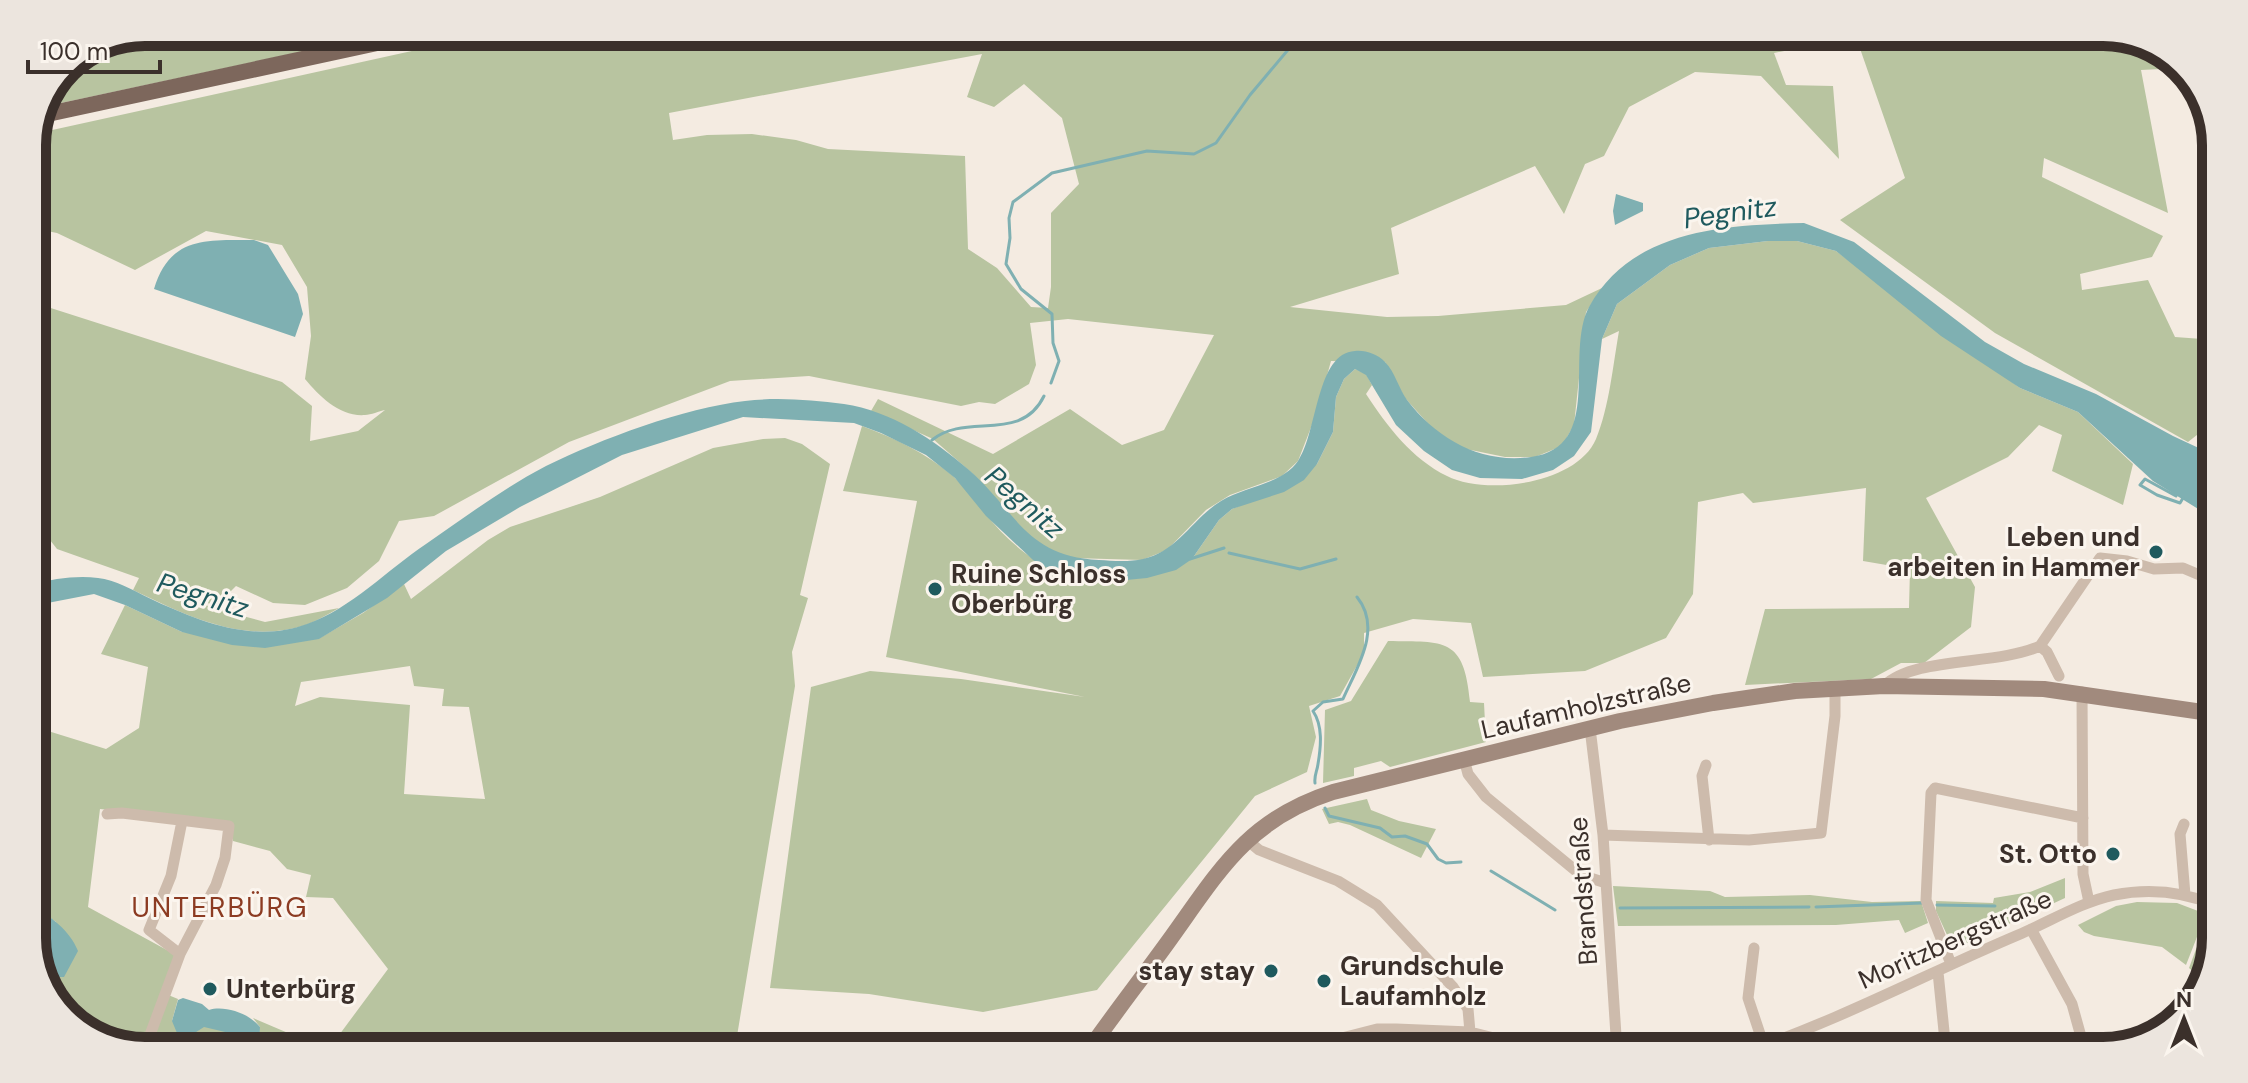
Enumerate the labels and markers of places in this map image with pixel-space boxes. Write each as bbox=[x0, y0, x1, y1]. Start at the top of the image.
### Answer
place label: Leben und arbeiten in Hammer bbox=[1887, 520, 2140, 584]
marker: Leben und arbeiten in Hammer bbox=[2147, 543, 2165, 561]
place label: Ruine Schloss Oberbürg bbox=[951, 557, 1126, 621]
marker: Ruine Schloss Oberbürg bbox=[926, 580, 944, 598]
place label: St. Otto bbox=[1999, 837, 2097, 871]
marker: St. Otto bbox=[2104, 845, 2122, 863]
place label: Grundschule Laufamholz bbox=[1340, 949, 1504, 1013]
place label: stay stay bbox=[1139, 954, 1255, 988]
marker: stay stay bbox=[1262, 962, 1280, 980]
place label: Unterbürg bbox=[226, 972, 356, 1006]
marker: Grundschule Laufamholz bbox=[1315, 972, 1333, 990]
marker: Unterbürg bbox=[201, 980, 219, 998]

